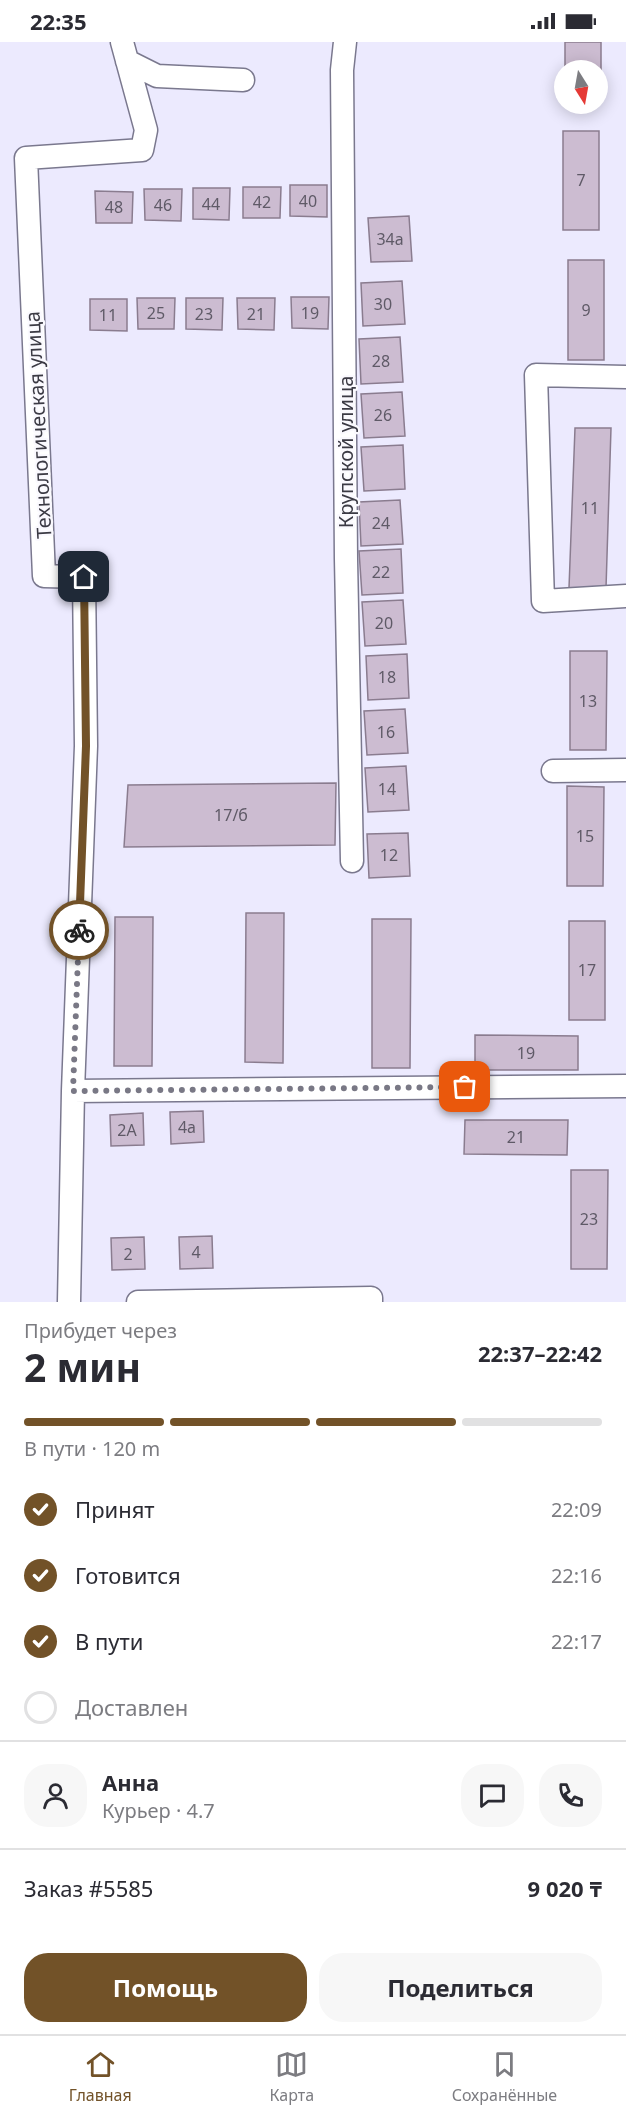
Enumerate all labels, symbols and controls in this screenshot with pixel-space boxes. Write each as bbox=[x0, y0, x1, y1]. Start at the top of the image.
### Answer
text: 22:35 bbox=[30, 6, 87, 36]
north arrow bbox=[554, 60, 608, 114]
map controls bbox=[554, 60, 608, 114]
house number: 7 bbox=[576, 169, 586, 191]
house number: 40 bbox=[299, 190, 317, 212]
house number: 42 bbox=[253, 191, 271, 213]
house number: 44 bbox=[202, 193, 220, 215]
house number: 46 bbox=[154, 194, 172, 216]
house number: 48 bbox=[105, 196, 123, 218]
house number: 34а bbox=[376, 228, 404, 250]
house number: 30 bbox=[374, 293, 392, 315]
house number: 9 bbox=[581, 299, 591, 321]
house number: 25 bbox=[147, 302, 165, 324]
house number: 19 bbox=[301, 302, 319, 324]
house number: 23 bbox=[195, 303, 213, 325]
house number: 21 bbox=[247, 303, 265, 325]
house number: 11 bbox=[99, 304, 117, 326]
street label: Технологическая улица bbox=[19, 311, 57, 539]
house number: 28 bbox=[372, 350, 390, 372]
street label: Крупской улица bbox=[332, 376, 359, 528]
house number: 26 bbox=[374, 404, 392, 426]
house number: 11 bbox=[581, 497, 599, 519]
house number: 24 bbox=[372, 512, 390, 534]
pin bbox=[58, 551, 109, 602]
icon: home bbox=[67, 560, 100, 593]
house number: 22 bbox=[372, 561, 390, 583]
house number: 20 bbox=[375, 612, 393, 634]
house number: 18 bbox=[378, 666, 396, 688]
house number: 13 bbox=[579, 690, 597, 712]
house number: 16 bbox=[377, 721, 395, 743]
house number: 14 bbox=[378, 778, 396, 800]
house number: 17/б bbox=[214, 804, 248, 826]
house number: 15 bbox=[576, 825, 594, 847]
house number: 12 bbox=[380, 844, 398, 866]
courier bbox=[49, 900, 109, 960]
icon: bike bbox=[63, 914, 96, 947]
house number: 17 bbox=[578, 959, 596, 981]
house number: 19 bbox=[517, 1042, 535, 1064]
pin bbox=[439, 1061, 490, 1112]
icon: bag bbox=[448, 1070, 481, 1103]
house number: 4а bbox=[178, 1116, 196, 1138]
house number: 2А bbox=[117, 1119, 137, 1141]
house number: 21 bbox=[507, 1126, 525, 1148]
house number: 23 bbox=[580, 1208, 598, 1230]
house number: 4 bbox=[191, 1241, 201, 1263]
house number: 2 bbox=[123, 1243, 133, 1265]
text: Прибудет через bbox=[24, 1317, 177, 1344]
text: 22:37–22:42 bbox=[478, 1338, 602, 1368]
text: 2 мин bbox=[24, 1340, 141, 1393]
text: В пути · 120 m bbox=[24, 1435, 160, 1462]
icon: check bbox=[24, 1493, 57, 1526]
text: Принят bbox=[75, 1494, 155, 1524]
text: 22:09 bbox=[551, 1496, 602, 1523]
icon: check bbox=[24, 1559, 57, 1592]
text: Готовится bbox=[75, 1560, 181, 1590]
text: 22:16 bbox=[551, 1562, 602, 1589]
icon: check bbox=[24, 1625, 57, 1658]
text: В пути bbox=[75, 1626, 143, 1656]
text: 22:17 bbox=[551, 1628, 602, 1655]
text: Доставлен bbox=[75, 1692, 188, 1722]
button: person bbox=[24, 1764, 87, 1827]
button: chat bbox=[461, 1764, 524, 1827]
button: phone bbox=[539, 1764, 602, 1827]
text: Анна bbox=[102, 1767, 159, 1797]
text: Курьер · 4.7 bbox=[102, 1797, 215, 1824]
text: Заказ #5585 bbox=[24, 1873, 153, 1903]
text: 9 020 ₸ bbox=[528, 1873, 602, 1903]
button: Помощь bbox=[24, 1953, 307, 2022]
button: Поделиться bbox=[319, 1953, 602, 2022]
tab: Главная bbox=[69, 2048, 132, 2106]
tab: Карта bbox=[269, 2048, 314, 2106]
tab: Сохранённые bbox=[452, 2048, 557, 2106]

